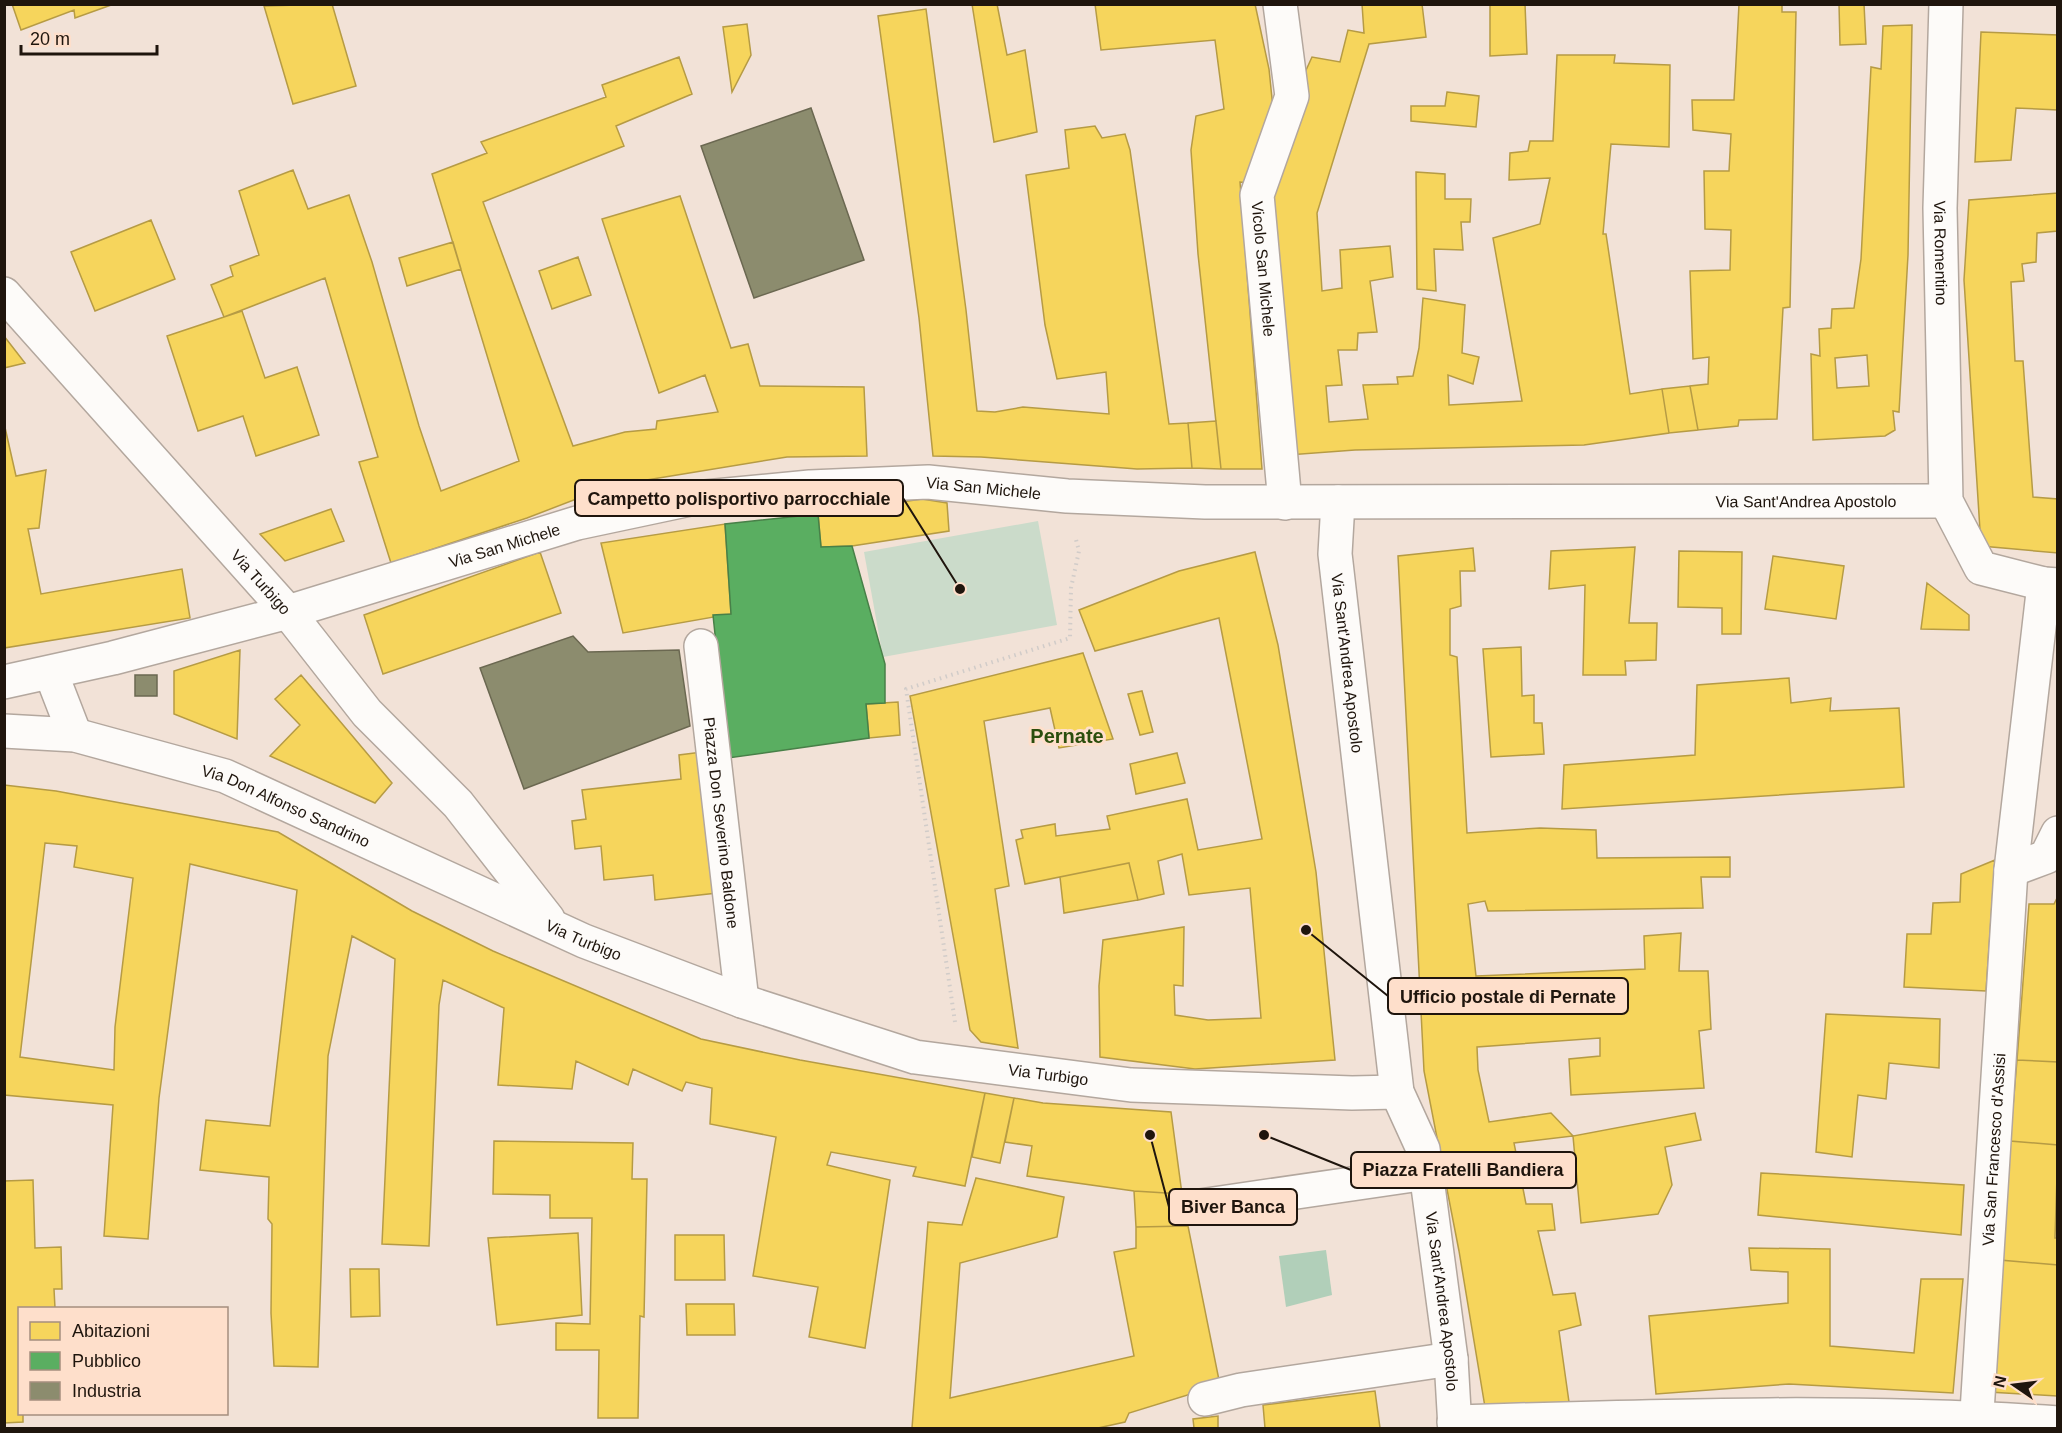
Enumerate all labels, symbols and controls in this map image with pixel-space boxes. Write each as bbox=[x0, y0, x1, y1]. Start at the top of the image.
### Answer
scale bar bbox=[21, 18, 158, 56]
text: 20 m bbox=[30, 29, 70, 49]
street label: Vicolo San Michele bbox=[1249, 200, 1278, 337]
street label: Via Romentino bbox=[1931, 200, 1950, 306]
street label: Via San Michele bbox=[925, 473, 1042, 502]
callout: Campetto polisportivo parrocchiale bbox=[575, 480, 903, 516]
text: Campetto polisportivo parrocchiale bbox=[587, 489, 891, 509]
street label: Via Sant'Andrea Apostolo bbox=[1716, 493, 1896, 510]
street label: Via San Michele bbox=[447, 520, 562, 570]
street label: Via Turbigo bbox=[228, 546, 294, 618]
street label: Via Sant'Andrea Apostolo bbox=[1329, 572, 1366, 754]
street label: Piazza Don Severino Baldone bbox=[701, 716, 742, 930]
district label: Pernate bbox=[1030, 725, 1104, 747]
street label: Via Don Alfonso Sandrino bbox=[200, 762, 373, 850]
street label: Via Turbigo bbox=[543, 916, 624, 963]
callout: Ufficio postale di Pernate bbox=[1388, 978, 1628, 1014]
text: Ufficio postale di Pernate bbox=[1400, 987, 1616, 1007]
street label: Via San Francesco d'Assisi bbox=[1979, 1053, 2008, 1246]
street label: Via Turbigo bbox=[1007, 1061, 1090, 1088]
callout: Piazza Fratelli Bandiera bbox=[1351, 1152, 1576, 1188]
text: Piazza Fratelli Bandiera bbox=[1362, 1160, 1565, 1180]
callout: Biver Banca bbox=[1169, 1189, 1297, 1225]
text: Biver Banca bbox=[1181, 1197, 1286, 1217]
street label: Via Sant'Andrea Apostolo bbox=[1423, 1211, 1461, 1392]
legend bbox=[18, 1307, 228, 1415]
text: Abitazioni bbox=[72, 1321, 150, 1341]
text: Pubblico bbox=[72, 1351, 141, 1371]
north arrow bbox=[1984, 1355, 2044, 1415]
text: N bbox=[1990, 1374, 2010, 1389]
text: Industria bbox=[72, 1381, 142, 1401]

